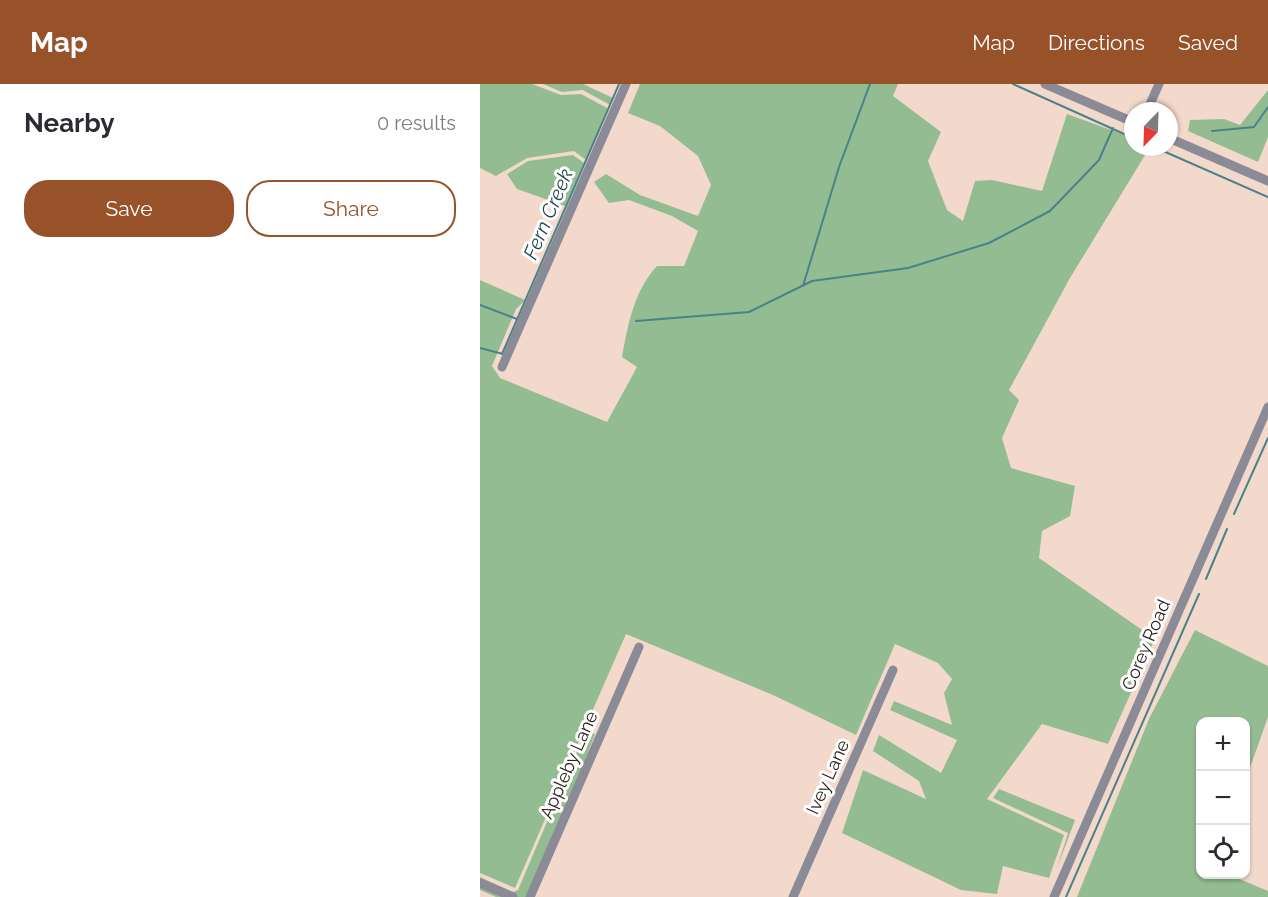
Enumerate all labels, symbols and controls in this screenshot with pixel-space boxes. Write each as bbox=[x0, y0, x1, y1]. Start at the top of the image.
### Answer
text: Map bbox=[30, 26, 88, 59]
text: Map bbox=[972, 30, 1015, 55]
text: Directions bbox=[1048, 30, 1145, 55]
text: Saved bbox=[1178, 30, 1238, 55]
north arrow bbox=[1124, 102, 1178, 156]
text: Nearby bbox=[24, 108, 114, 138]
text: 0 results bbox=[377, 111, 456, 135]
water label: Fern Creek bbox=[518, 165, 578, 263]
button: Save bbox=[24, 180, 234, 237]
button: Share bbox=[246, 180, 456, 237]
street label: Corey Road bbox=[1117, 596, 1174, 693]
street label: Appleby Lane bbox=[535, 707, 602, 822]
map controls bbox=[1196, 717, 1250, 879]
button: + bbox=[1196, 717, 1250, 771]
street label: Ivey Lane bbox=[802, 736, 853, 817]
button: − bbox=[1196, 771, 1250, 825]
button: locate bbox=[1196, 825, 1250, 879]

